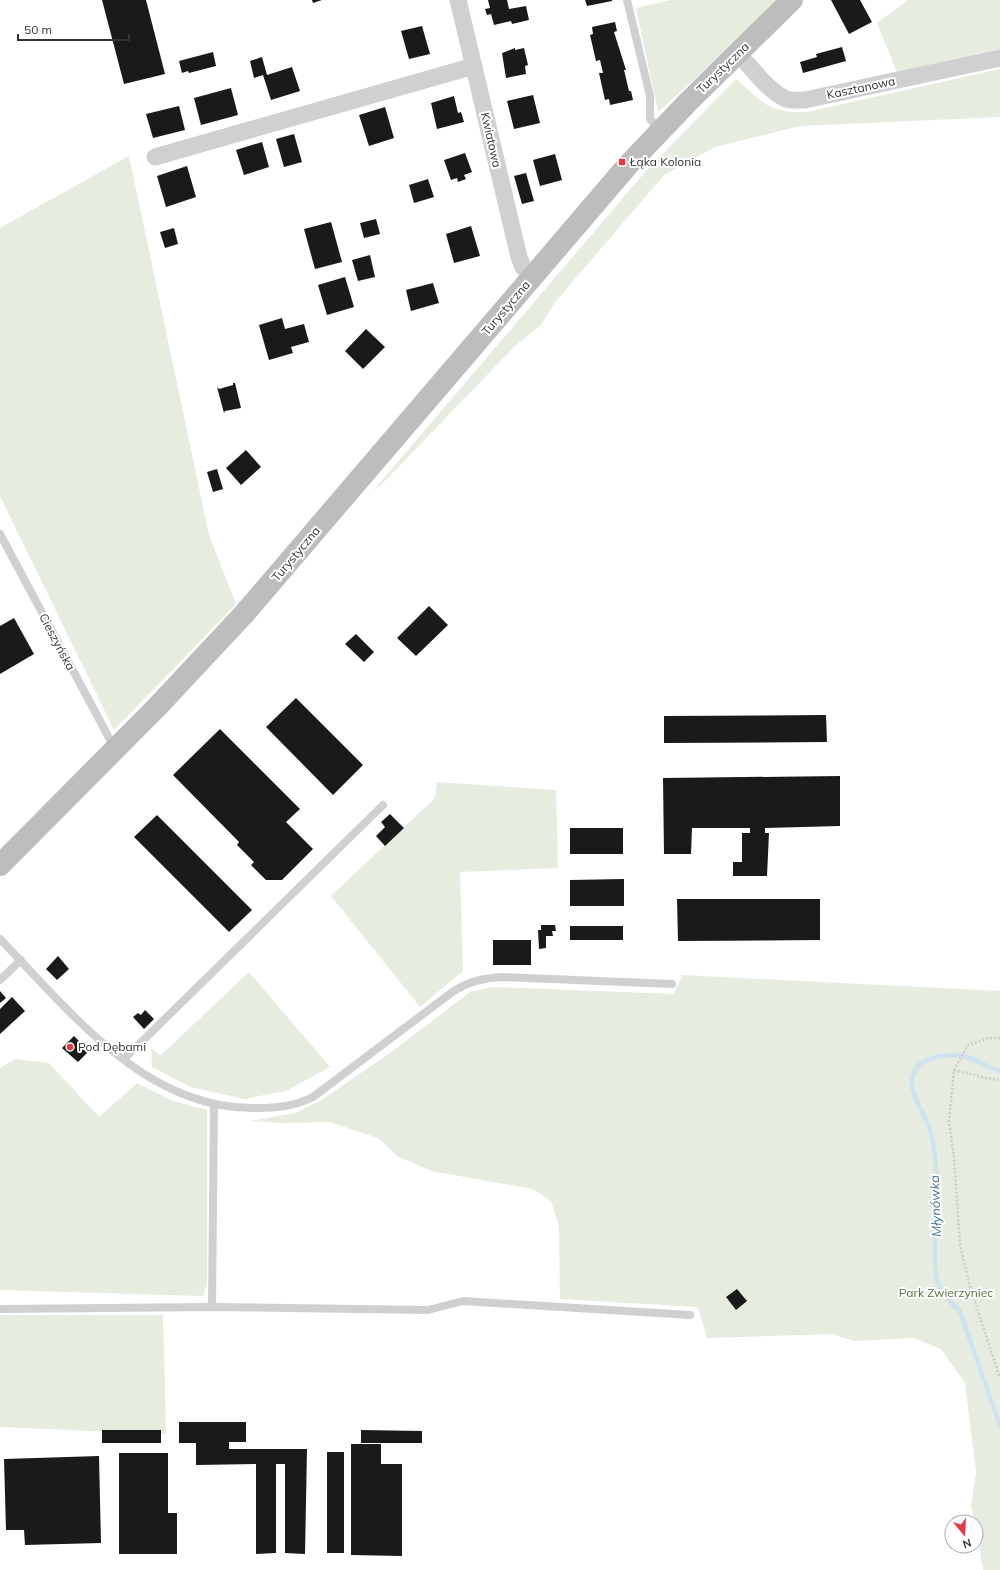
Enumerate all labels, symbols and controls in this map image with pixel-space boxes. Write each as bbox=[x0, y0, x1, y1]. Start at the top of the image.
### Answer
scale bar bbox=[18, 16, 129, 42]
text: 50 m bbox=[24, 22, 52, 37]
street label: Turystyczna bbox=[693, 39, 752, 96]
street label: Kasztanowa bbox=[825, 73, 897, 102]
street label: Kwiatowa bbox=[478, 111, 505, 169]
place label: Łąka Kolonia bbox=[629, 154, 701, 169]
marker: Łąka Kolonia bbox=[617, 157, 627, 167]
street label: Turystyczna bbox=[478, 277, 533, 338]
street label: Turystyczna bbox=[268, 523, 323, 584]
street label: Cieszyńska bbox=[36, 611, 79, 673]
place label: Pod Dębami bbox=[78, 1039, 146, 1054]
marker: Pod Dębami bbox=[65, 1042, 75, 1052]
water label: Młynówka bbox=[926, 1175, 944, 1237]
park label: Park Zwierzyniec bbox=[899, 1285, 993, 1300]
north arrow bbox=[944, 1514, 984, 1554]
text: N bbox=[961, 1536, 973, 1551]

